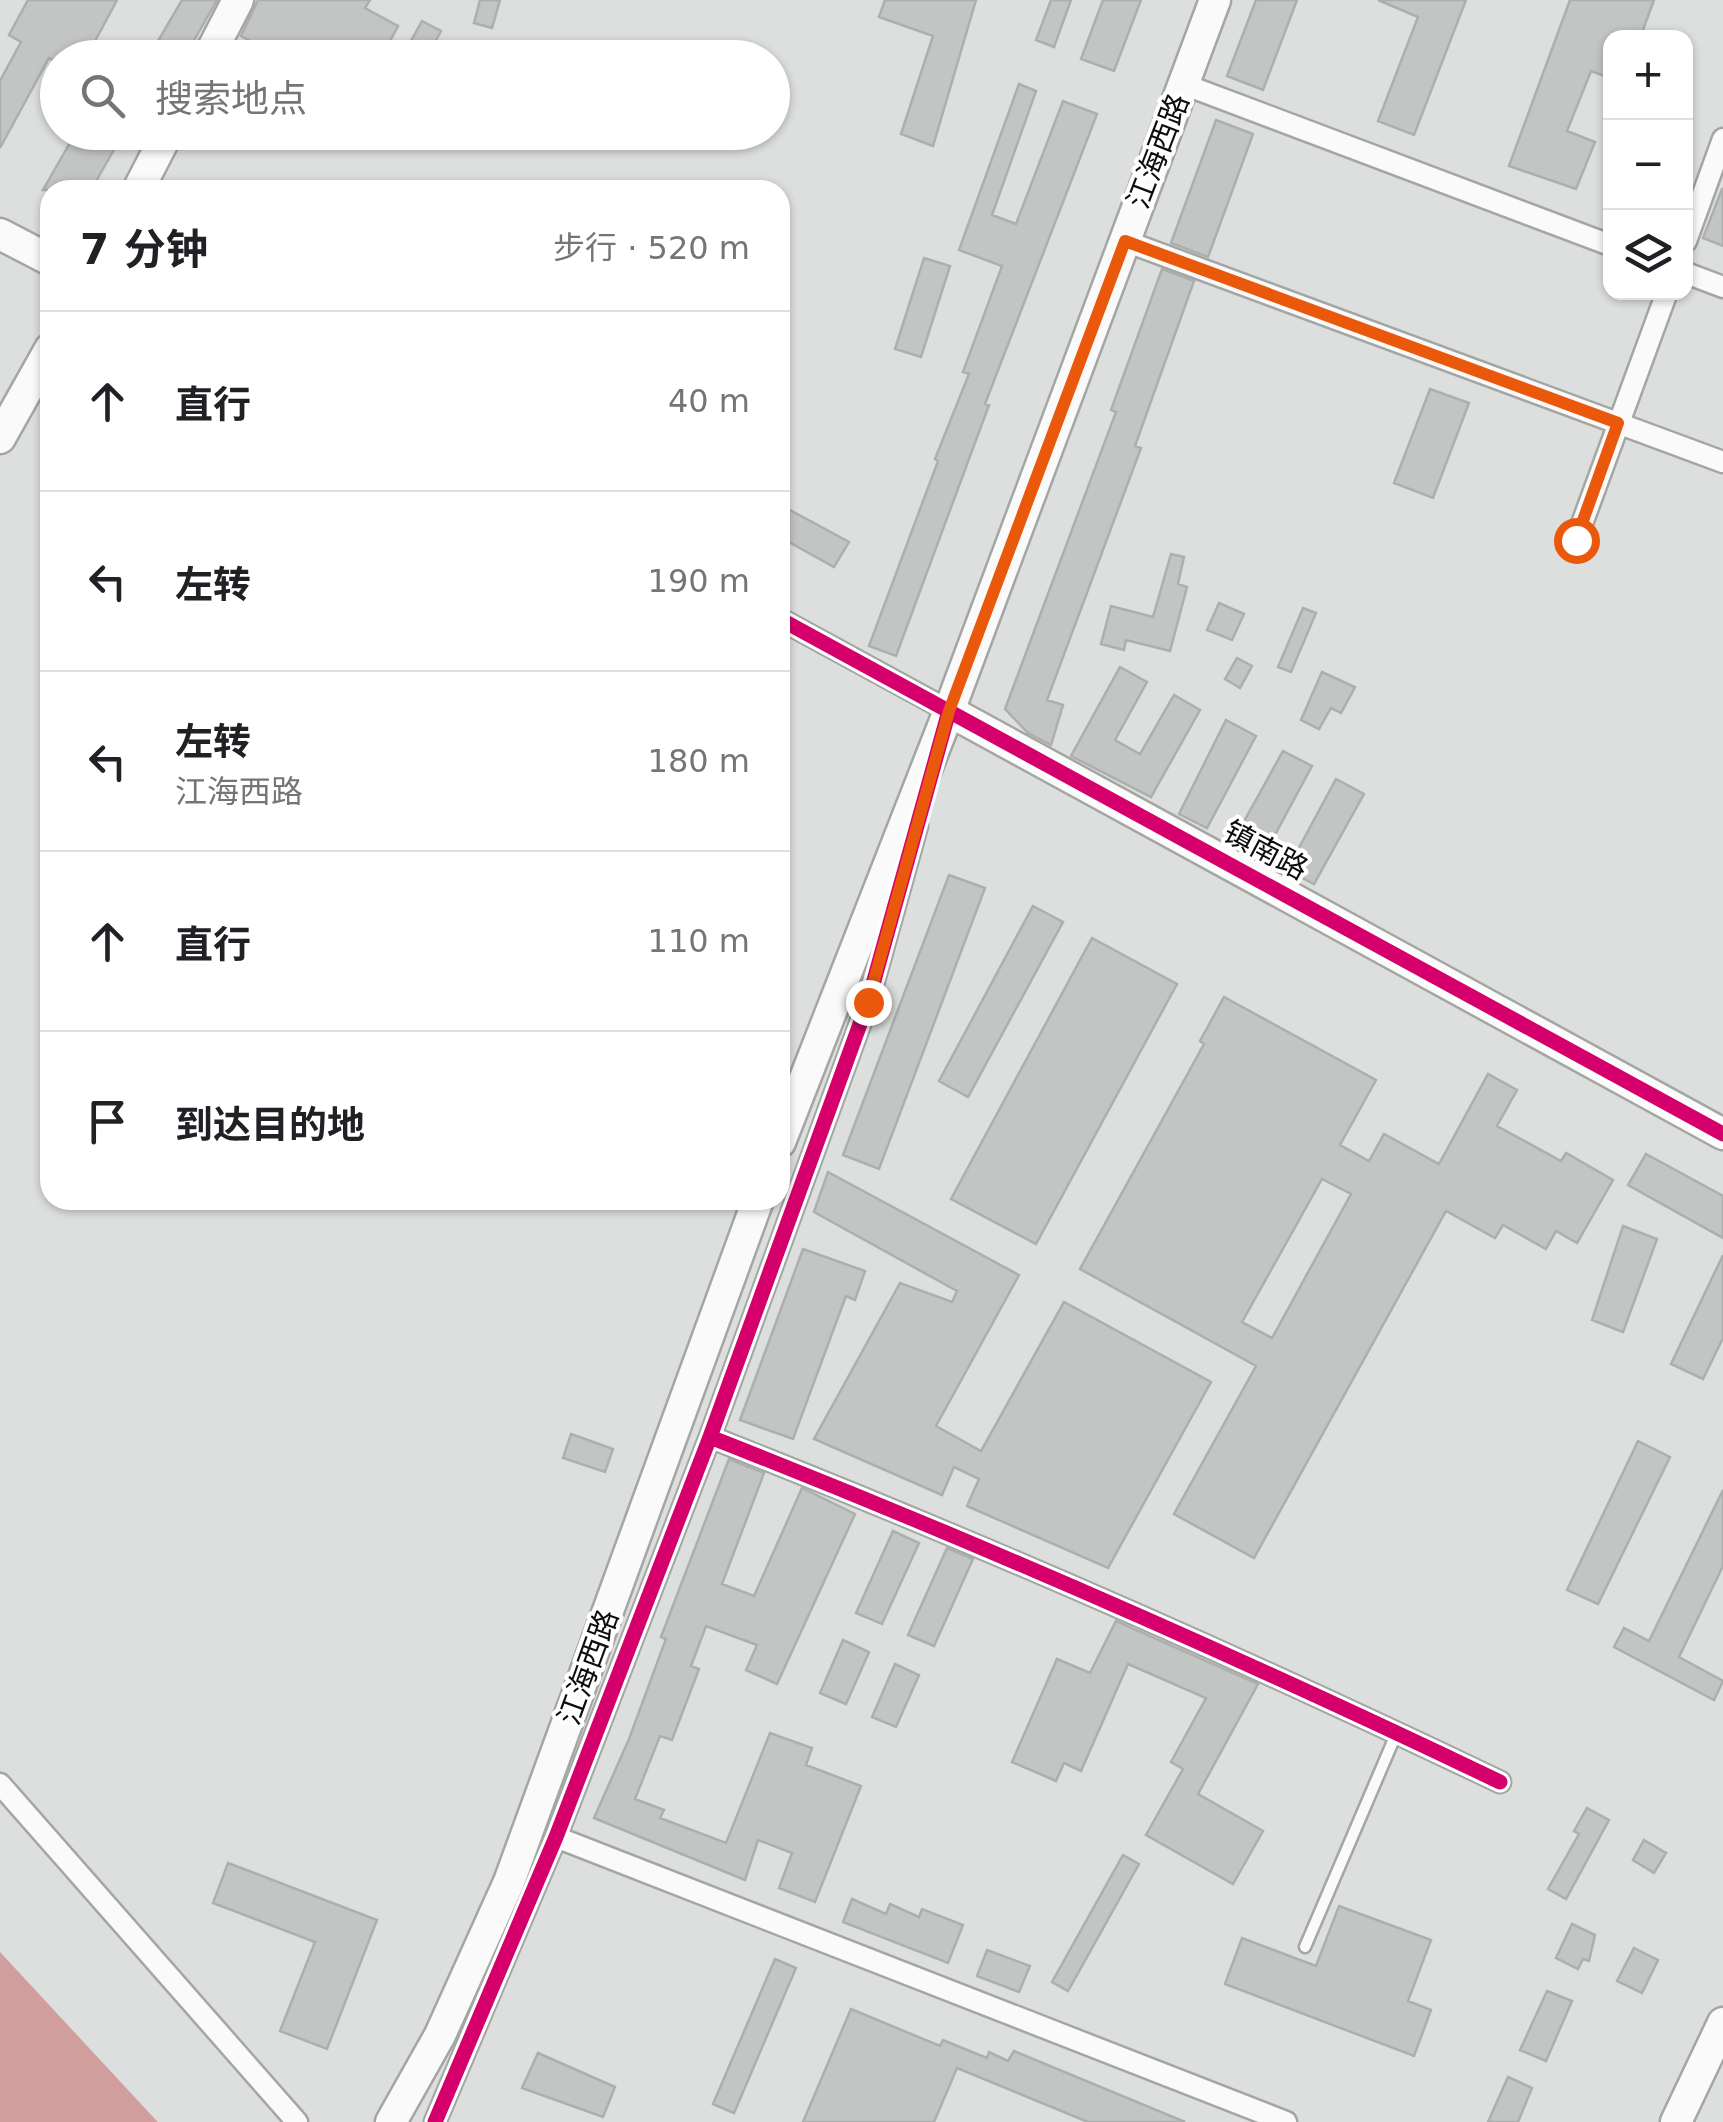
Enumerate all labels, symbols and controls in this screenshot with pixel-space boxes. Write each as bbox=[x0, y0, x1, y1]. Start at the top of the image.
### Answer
map controls bbox=[1603, 30, 1693, 300]
button: + bbox=[1603, 30, 1693, 120]
search box bbox=[40, 40, 790, 150]
icon: search bbox=[75, 68, 130, 123]
text: 搜索地点 bbox=[155, 77, 307, 121]
street label: 江海西路 bbox=[1120, 89, 1196, 213]
button: − bbox=[1603, 120, 1693, 210]
button: layers bbox=[1603, 210, 1693, 300]
text: 7 分钟 bbox=[80, 225, 208, 274]
text: 步行 · 520 m bbox=[553, 229, 750, 267]
icon: ahead bbox=[80, 374, 135, 429]
text: 40 m bbox=[668, 382, 750, 420]
text: 直行 bbox=[175, 383, 251, 427]
route start bbox=[1554, 518, 1600, 564]
icon: left bbox=[80, 554, 135, 609]
text: 190 m bbox=[648, 562, 750, 600]
text: 左转 bbox=[175, 563, 251, 607]
text: 左转 bbox=[175, 720, 251, 764]
icon: left bbox=[80, 734, 135, 789]
text: 180 m bbox=[648, 742, 750, 780]
text: 江海西路 bbox=[175, 773, 303, 811]
street label: 镇南路 bbox=[1218, 813, 1314, 887]
icon: ahead bbox=[80, 914, 135, 969]
text: 110 m bbox=[648, 922, 750, 960]
text: 直行 bbox=[175, 923, 251, 967]
route end bbox=[846, 980, 892, 1026]
icon: arrive bbox=[80, 1094, 135, 1149]
text: 到达目的地 bbox=[175, 1103, 365, 1147]
street label: 江海西路 bbox=[551, 1605, 625, 1729]

